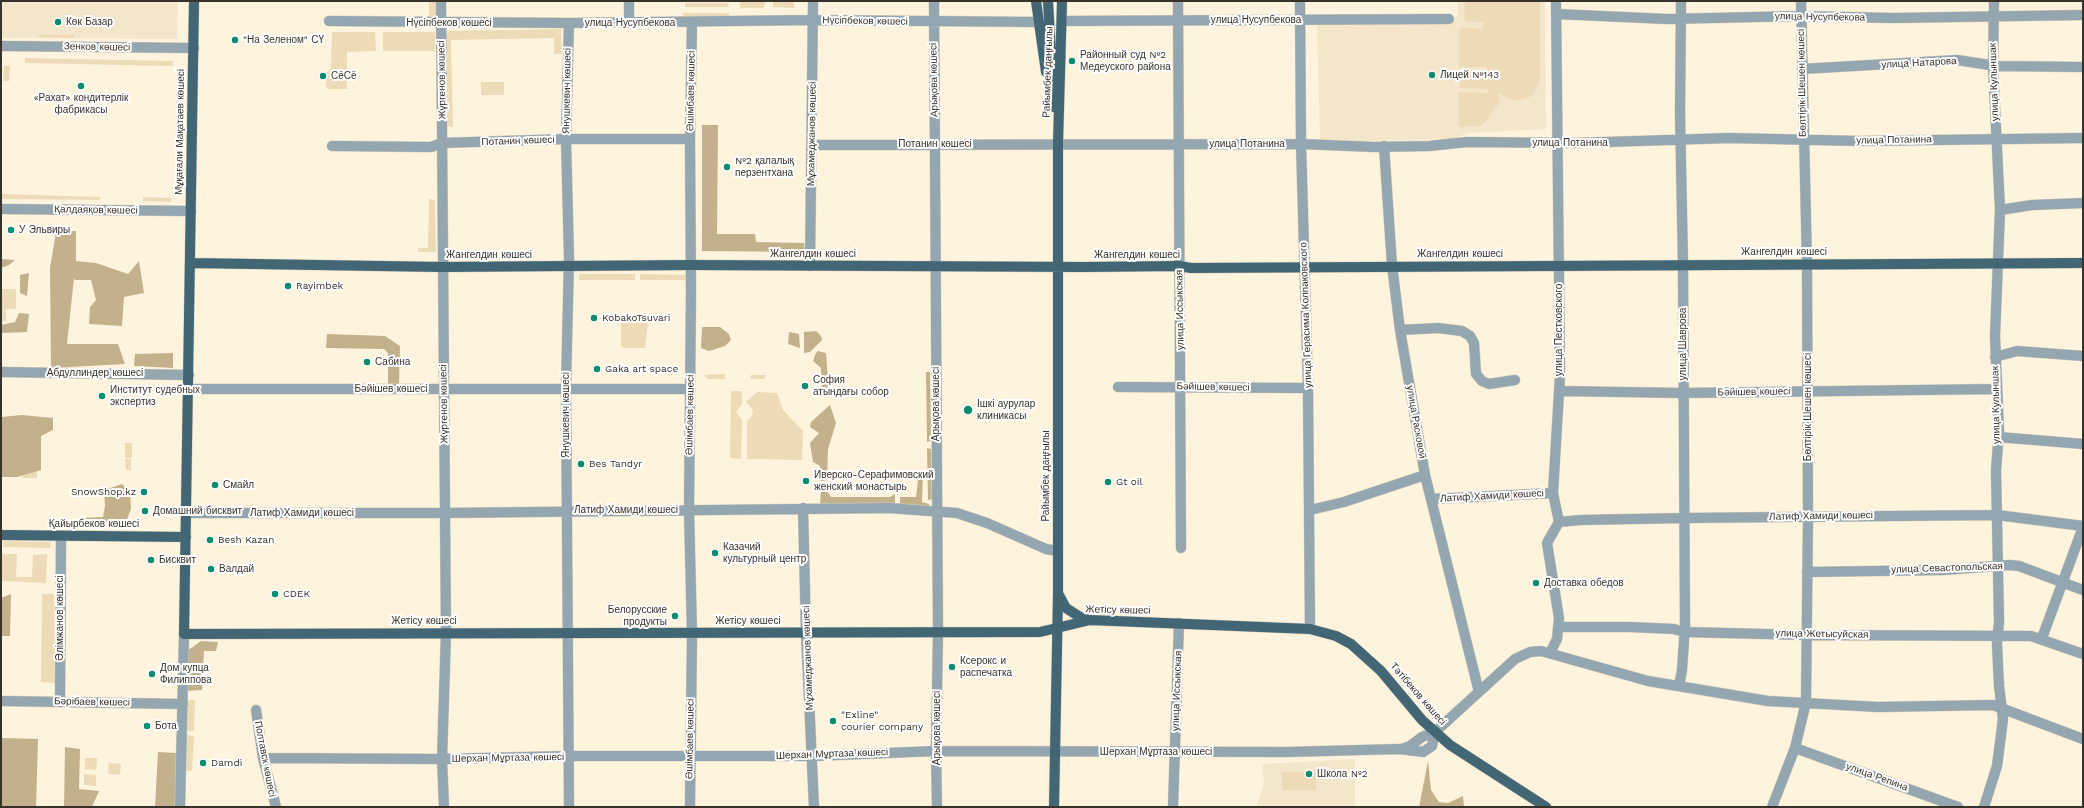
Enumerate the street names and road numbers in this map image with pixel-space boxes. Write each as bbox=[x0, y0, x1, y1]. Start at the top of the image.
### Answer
street label: улица Нусупбекова bbox=[1775, 10, 1865, 24]
street label: Нүсіпбеков көшесі bbox=[822, 14, 908, 28]
street label: улица Нусупбекова bbox=[1211, 14, 1301, 26]
street label: Нүсіпбеков көшесі bbox=[406, 17, 492, 29]
street label: улица Нусупбекова bbox=[585, 17, 675, 29]
street label: Райымбек даңғылы bbox=[1040, 26, 1056, 118]
street label: Бөлтірік Шешен көшесі bbox=[1795, 29, 1809, 137]
street label: Зенков көшесі bbox=[64, 40, 130, 54]
street label: Жүргенов көшесі bbox=[435, 40, 449, 120]
street label: Арықова көшесі bbox=[927, 43, 941, 117]
street label: улица Кулыншак bbox=[1987, 43, 2001, 121]
street label: Янушкевич көшесі bbox=[560, 48, 574, 134]
street label: Әшімбаев көшесі bbox=[684, 51, 698, 131]
street label: улица Натарова bbox=[1881, 55, 1957, 71]
street label: Мұқағали Мақатаев көшесі bbox=[173, 69, 187, 195]
street label: Мұхамеджанов көшесі bbox=[805, 82, 819, 186]
street label: улица Потанина bbox=[1856, 133, 1932, 147]
street label: Потанин көшесі bbox=[481, 134, 555, 148]
street label: улица Потанина bbox=[1532, 137, 1608, 149]
street label: Потанин көшесі bbox=[898, 138, 972, 150]
street label: улица Потанина bbox=[1209, 138, 1285, 150]
street label: Қалдаяқов көшесі bbox=[54, 203, 138, 217]
street label: улица Герасима Колпаковского bbox=[1297, 242, 1315, 388]
street label: Жангелдин көшесі bbox=[1741, 246, 1827, 258]
street label: Жангелдин көшесі bbox=[770, 248, 856, 260]
street label: Жангелдин көшесі bbox=[1417, 248, 1503, 260]
street label: Жангелдин көшесі bbox=[446, 249, 532, 261]
street label: Жангелдин көшесі bbox=[1094, 249, 1180, 261]
street label: улица Иссыкская bbox=[1173, 270, 1187, 350]
street label: улица Пестковского bbox=[1553, 284, 1565, 376]
street label: улица Шаврова bbox=[1677, 308, 1689, 380]
street label: Бөлтірік Шешен көшесі bbox=[1802, 353, 1814, 461]
street label: Жүргенов көшесі bbox=[437, 364, 451, 444]
street label: улица Кулыншак bbox=[1989, 366, 2003, 444]
street label: Абдуллиндер көшесі bbox=[47, 367, 143, 379]
street label: Арықова көшесі bbox=[930, 367, 942, 441]
street label: Янушкевич көшесі bbox=[560, 372, 572, 458]
street label: Әшімбаев көшесі bbox=[683, 375, 697, 455]
street label: Бәйішев көшесі bbox=[1176, 380, 1250, 394]
street label: Бәйішев көшесі bbox=[355, 383, 427, 395]
street label: улица Расковой bbox=[1404, 384, 1428, 460]
street label: Бәйішев көшесі bbox=[1717, 385, 1791, 399]
street label: Райымбек даңғылы bbox=[1040, 430, 1052, 522]
street label: Латиф Хамиди көшесі bbox=[1440, 487, 1544, 505]
street label: Латиф Хамиди көшесі bbox=[574, 504, 678, 516]
street label: Латиф Хамиди көшесі bbox=[250, 507, 354, 519]
street label: Латиф Хамиди көшесі bbox=[1769, 509, 1873, 523]
street label: Қайырбеков көшесі bbox=[49, 518, 139, 530]
street label: улица Севастопольская bbox=[1891, 560, 2003, 576]
street label: Әлімжанов көшесі bbox=[54, 575, 66, 661]
street label: Жетісу көшесі bbox=[1085, 603, 1151, 617]
street label: Мұхамеджанов көшесі bbox=[800, 606, 816, 710]
street label: Жетісу көшесі bbox=[391, 615, 457, 627]
street label: Жетісу көшесі bbox=[715, 615, 781, 627]
street label: улица Жетысуйская bbox=[1775, 627, 1869, 641]
street label: улица Иссыкская bbox=[1170, 651, 1184, 731]
street label: Тәтібеков көшесі bbox=[1388, 660, 1448, 728]
street label: Арықова көшесі bbox=[931, 691, 943, 765]
street label: Бәрібаев көшесі bbox=[54, 695, 130, 709]
street label: Әшімбаев көшесі bbox=[683, 699, 697, 779]
street label: Полтавск көшесі bbox=[252, 720, 278, 798]
street label: Шерхан Мұртаза көшесі bbox=[776, 746, 888, 762]
street label: Шерхан Мұртаза көшесі bbox=[1100, 746, 1212, 758]
street label: Шерхан Мұртаза көшесі bbox=[452, 751, 564, 765]
street label: улица Репина bbox=[1845, 760, 1909, 794]

